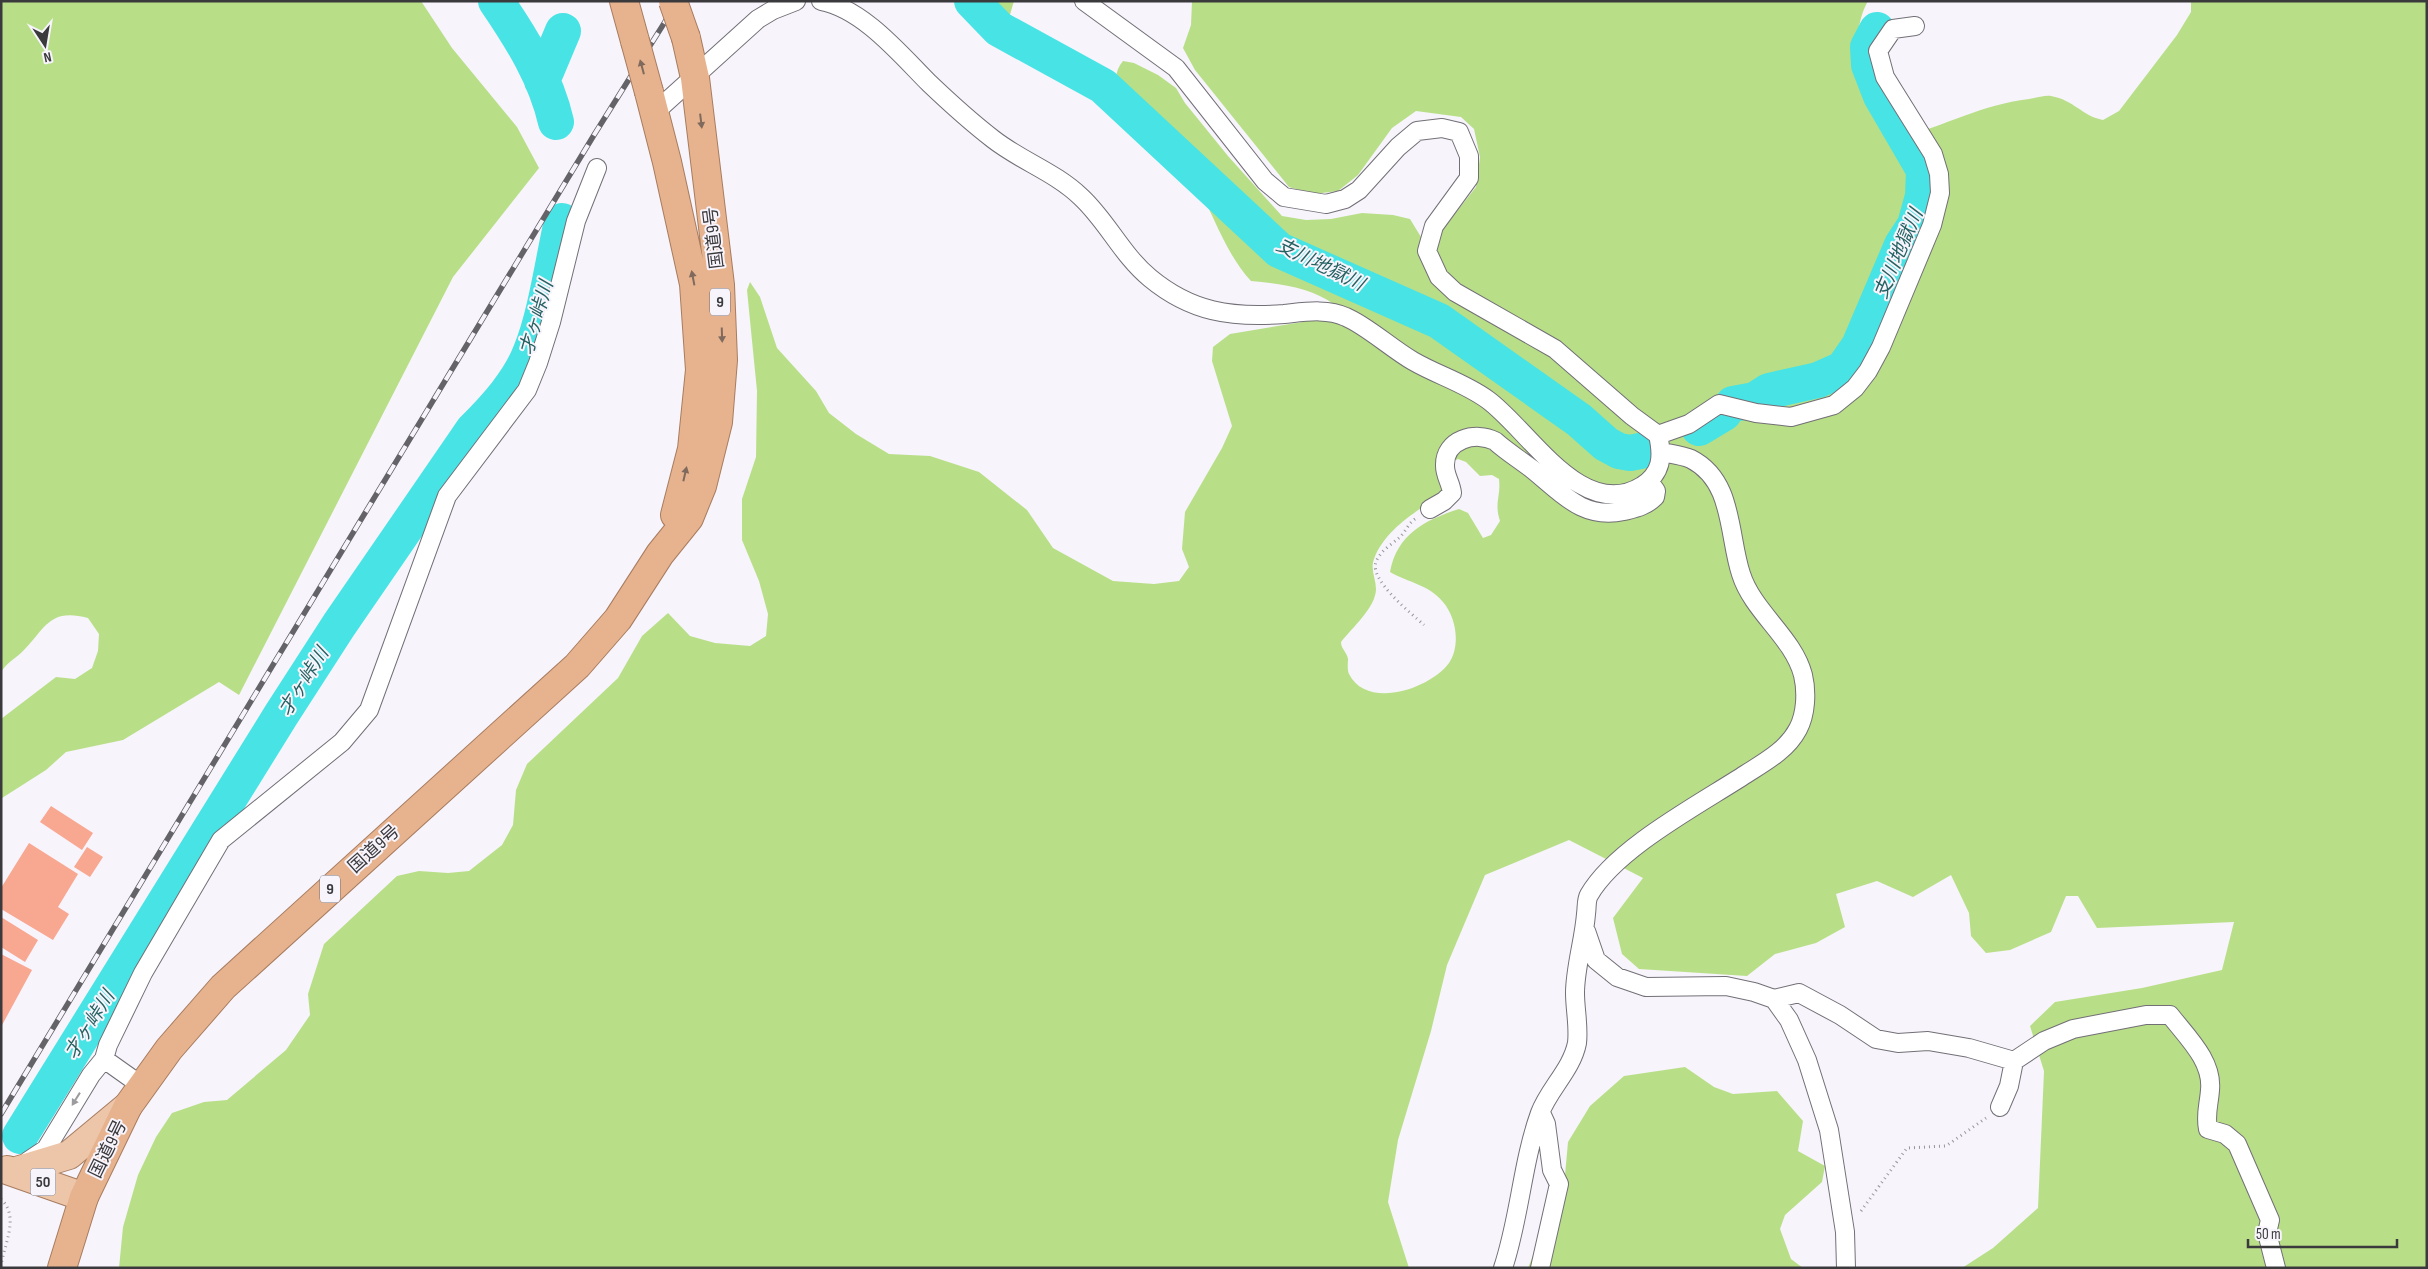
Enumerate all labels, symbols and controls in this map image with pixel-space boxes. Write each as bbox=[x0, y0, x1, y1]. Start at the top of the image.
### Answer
north arrow bbox=[20, 20, 70, 70]
text: N bbox=[42, 48, 53, 66]
one-way arrow bbox=[638, 59, 646, 74]
one-way arrow bbox=[697, 113, 705, 129]
water label: 支川地獄川 bbox=[1870, 204, 1929, 302]
street label: 国道9号 bbox=[700, 206, 728, 270]
water label: 支川地獄川 bbox=[1272, 234, 1370, 297]
one-way arrow bbox=[688, 270, 696, 286]
water label: 才ヶ峠川 bbox=[515, 276, 559, 358]
road number: 9 bbox=[710, 288, 730, 316]
one-way arrow bbox=[718, 327, 726, 343]
one-way arrow bbox=[681, 466, 689, 482]
water label: 才ヶ峠川 bbox=[274, 642, 335, 720]
street label: 国道9号 bbox=[344, 820, 404, 878]
road number: 9 bbox=[320, 876, 340, 902]
water label: 才ヶ峠川 bbox=[60, 985, 121, 1063]
one-way arrow bbox=[71, 1092, 81, 1105]
street label: 国道9号 bbox=[85, 1117, 131, 1181]
road number: 50 bbox=[30, 1168, 56, 1196]
scale bar bbox=[2248, 1216, 2397, 1248]
text: 50 m bbox=[2256, 1225, 2281, 1244]

